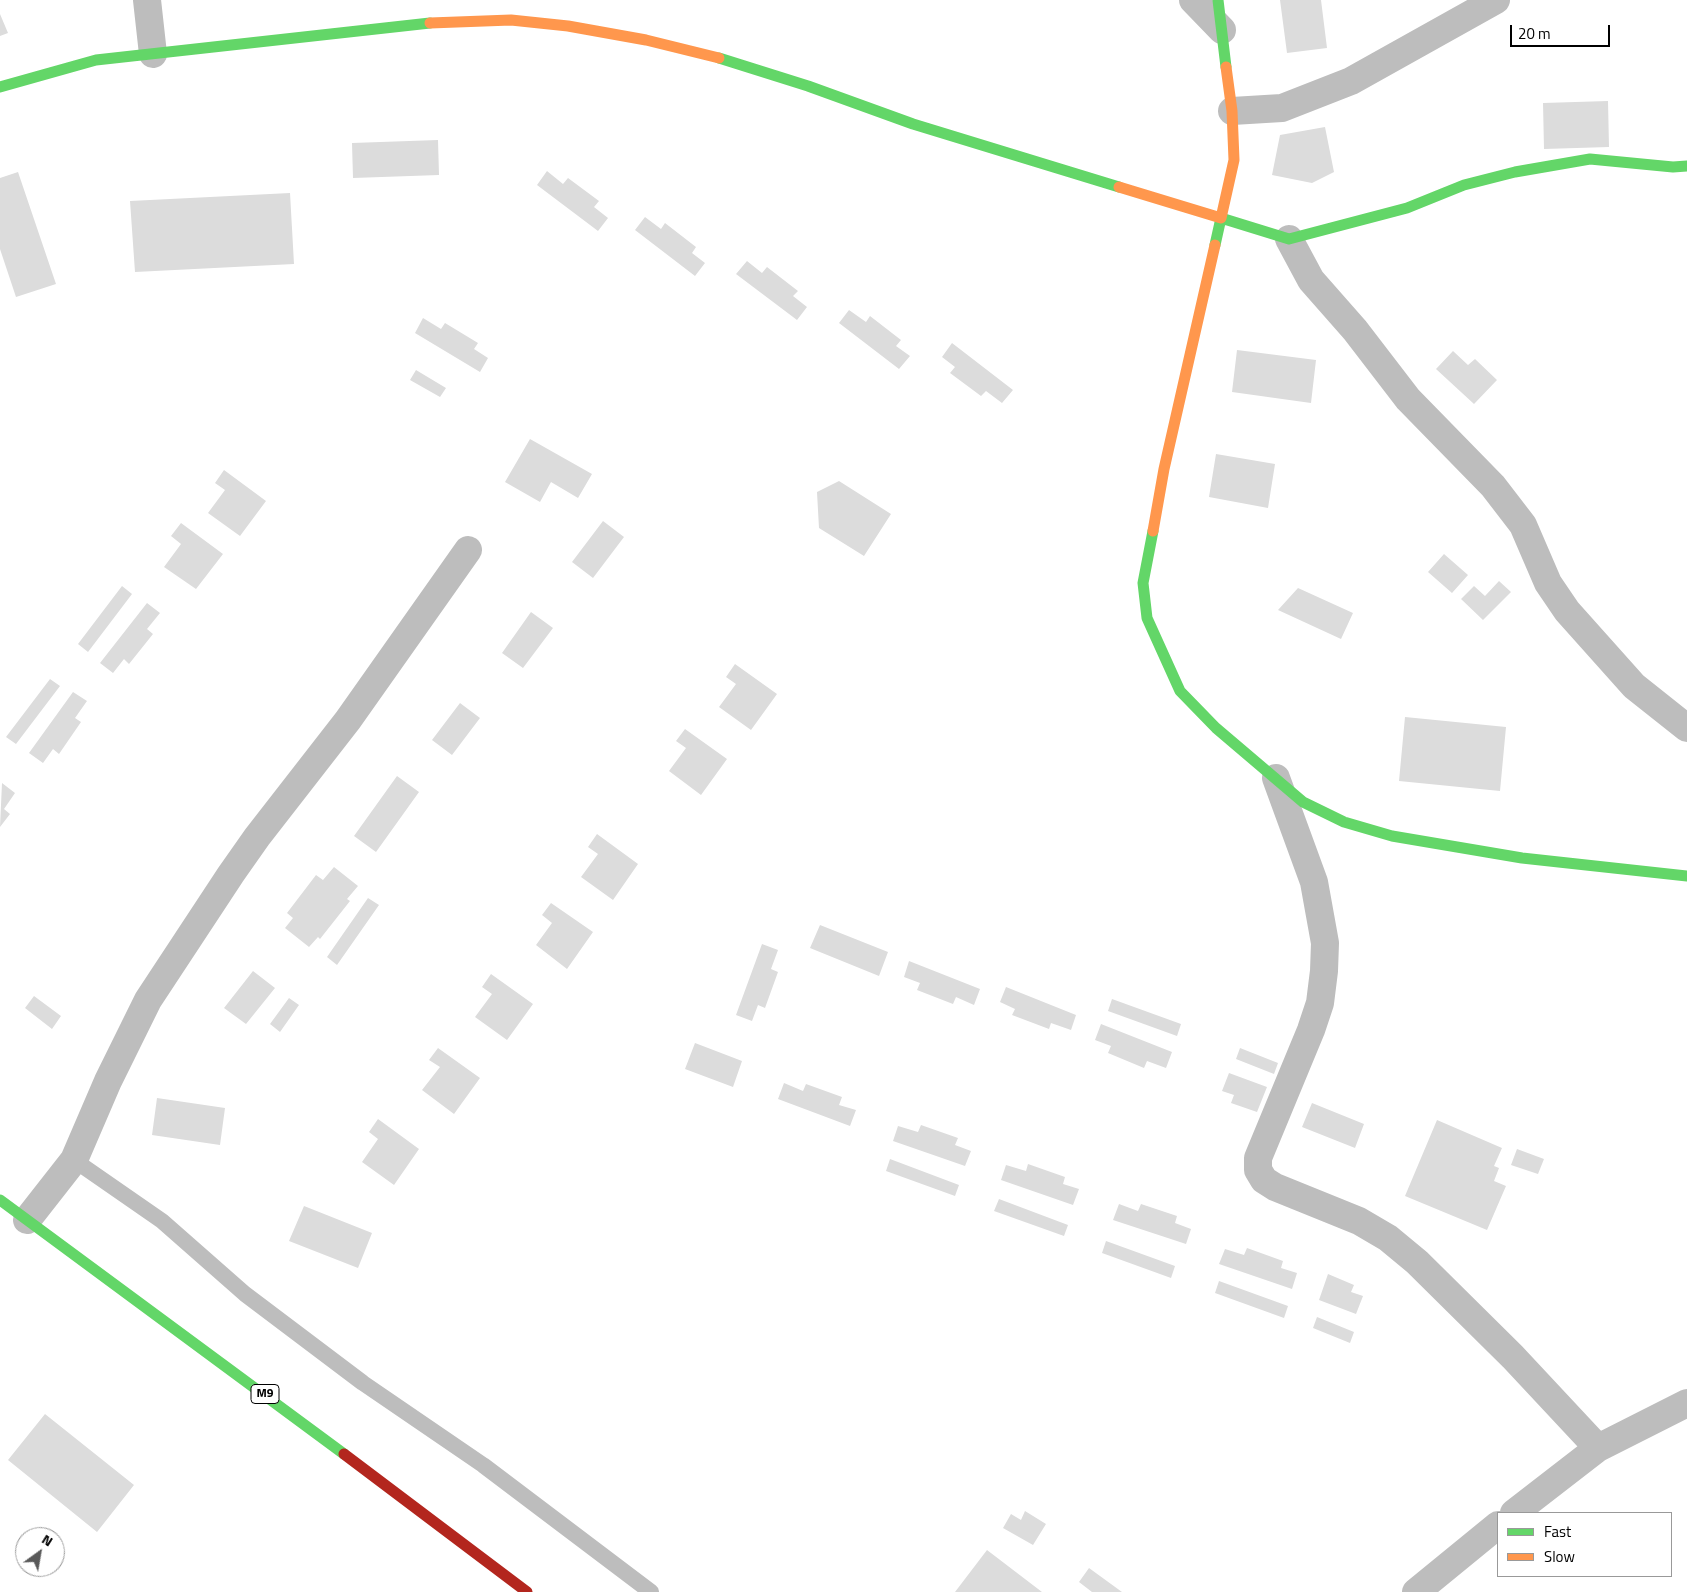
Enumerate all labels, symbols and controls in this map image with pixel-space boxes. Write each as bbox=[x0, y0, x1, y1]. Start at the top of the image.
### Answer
scale bar bbox=[1512, 15, 1612, 47]
text: 20 m bbox=[1518, 22, 1551, 45]
road number: M9 bbox=[251, 1385, 279, 1404]
legend bbox=[1497, 1512, 1672, 1577]
text: Fast bbox=[1544, 1520, 1571, 1543]
north arrow bbox=[15, 1527, 65, 1577]
text: N bbox=[38, 1528, 57, 1551]
text: Slow bbox=[1544, 1545, 1575, 1568]

